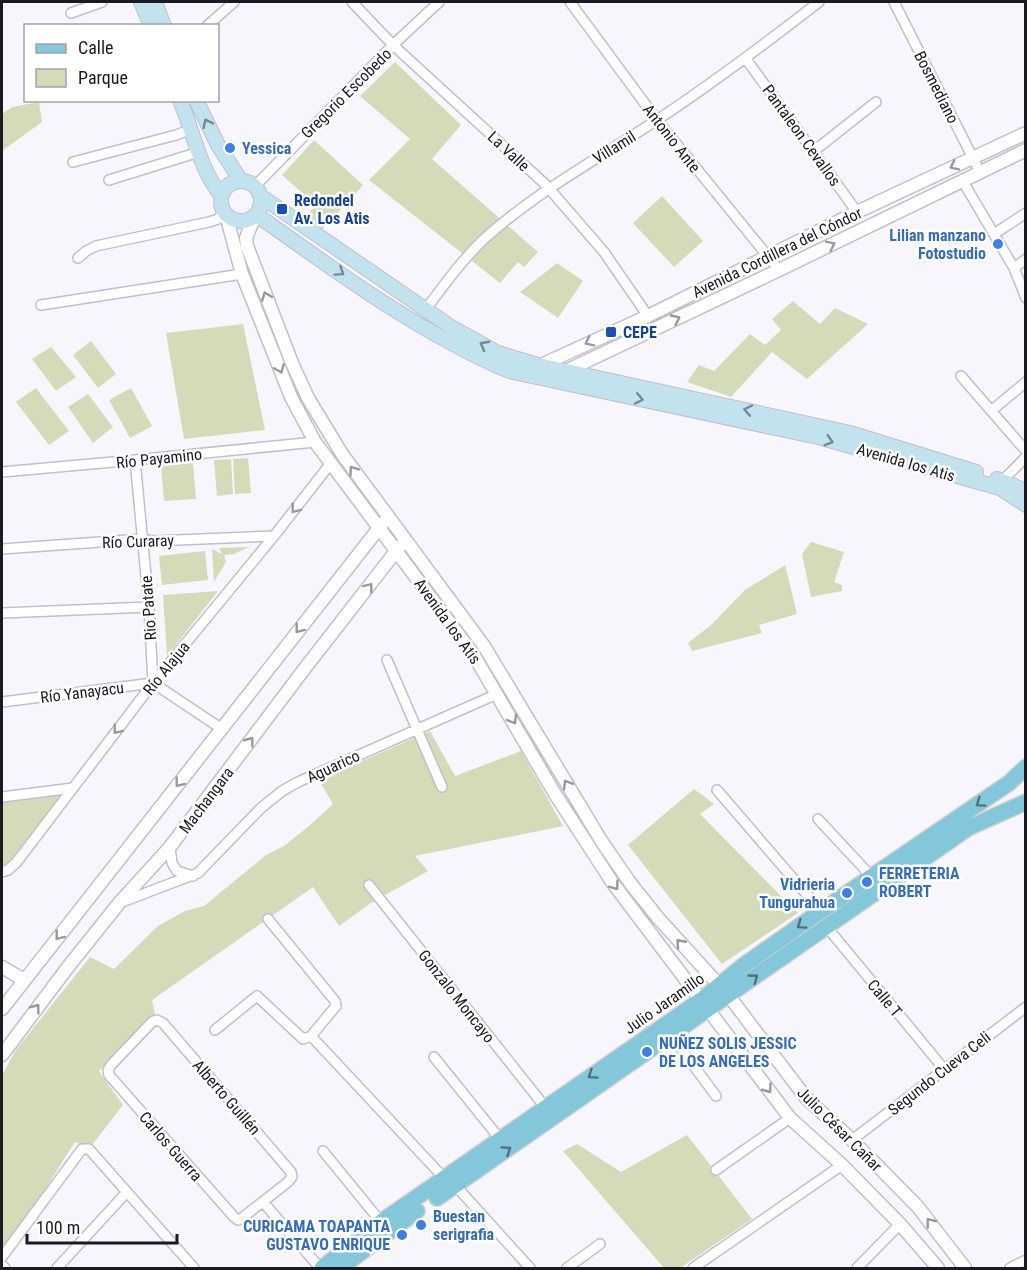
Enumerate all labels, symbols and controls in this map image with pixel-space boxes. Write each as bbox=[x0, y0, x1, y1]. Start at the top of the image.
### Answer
legend bbox=[24, 24, 219, 102]
text: Calle bbox=[78, 37, 114, 58]
street label: Gregorio Escobedo bbox=[297, 44, 395, 142]
street label: Bosmediano bbox=[910, 48, 963, 127]
text: Parque bbox=[78, 67, 128, 88]
street label: Pantaleon Cevallos bbox=[758, 81, 845, 190]
street label: Antonio Ante bbox=[639, 100, 704, 176]
one-way arrow bbox=[202, 119, 214, 130]
street label: La Valle bbox=[484, 127, 533, 175]
street label: Villamil bbox=[589, 127, 639, 168]
place label: Yessica bbox=[242, 139, 292, 158]
marker: Yessica bbox=[223, 141, 237, 155]
one-way arrow bbox=[949, 159, 960, 171]
place label: Redondel Av. Los Atis bbox=[294, 191, 370, 228]
marker: Redondel Av. Los Atis bbox=[275, 202, 289, 216]
street label: Avenida Cordillera del Cóndor bbox=[689, 203, 865, 302]
place label: Lilian manzano Fotostudio bbox=[889, 226, 986, 263]
marker: Lilian manzano Fotostudio bbox=[991, 237, 1005, 251]
one-way arrow bbox=[825, 240, 836, 252]
one-way arrow bbox=[333, 265, 344, 276]
one-way arrow bbox=[261, 292, 273, 303]
one-way arrow bbox=[669, 314, 680, 326]
place label: CEPE bbox=[623, 323, 657, 342]
marker: CEPE bbox=[604, 325, 618, 339]
one-way arrow bbox=[584, 335, 595, 347]
one-way arrow bbox=[480, 341, 490, 352]
one-way arrow bbox=[273, 363, 285, 374]
one-way arrow bbox=[634, 391, 644, 404]
one-way arrow bbox=[743, 404, 753, 417]
one-way arrow bbox=[823, 434, 834, 446]
street label: Avenida los Atis bbox=[855, 439, 957, 486]
street label: Río Payamino bbox=[115, 445, 203, 472]
one-way arrow bbox=[349, 465, 360, 476]
one-way arrow bbox=[291, 502, 302, 513]
street label: Río Curaray bbox=[102, 531, 175, 552]
street label: Rio Patate bbox=[137, 575, 160, 641]
street label: Avenida los Atis bbox=[410, 575, 485, 668]
one-way arrow bbox=[361, 582, 372, 593]
one-way arrow bbox=[296, 622, 307, 633]
street label: Río Alajua bbox=[139, 638, 194, 699]
street label: Río Yanayacu bbox=[39, 678, 125, 707]
one-way arrow bbox=[505, 714, 517, 724]
one-way arrow bbox=[113, 723, 124, 734]
one-way arrow bbox=[242, 737, 253, 748]
street label: Aguarico bbox=[304, 746, 363, 787]
street label: Machangara bbox=[175, 763, 237, 837]
one-way arrow bbox=[176, 776, 187, 787]
one-way arrow bbox=[562, 780, 574, 790]
one-way arrow bbox=[975, 796, 986, 807]
place label: FERRETERIA ROBERT bbox=[879, 864, 960, 901]
place label: Vidrieria Tungurahua bbox=[759, 875, 835, 912]
marker: FERRETERIA ROBERT bbox=[860, 875, 874, 889]
one-way arrow bbox=[608, 880, 619, 891]
marker: Vidrieria Tungurahua bbox=[840, 886, 854, 900]
one-way arrow bbox=[797, 918, 808, 929]
one-way arrow bbox=[55, 929, 66, 940]
one-way arrow bbox=[676, 939, 687, 950]
street label: Gonzalo Moncayo bbox=[414, 946, 499, 1047]
street label: Julio Jaramillo bbox=[621, 969, 708, 1038]
one-way arrow bbox=[747, 974, 758, 985]
street label: Calle T bbox=[863, 976, 906, 1021]
one-way arrow bbox=[29, 1004, 40, 1015]
street label: Segundo Cueva Celi bbox=[884, 1027, 994, 1119]
place label: NUÑEZ SOLIS JESSIC DE LOS ANGELES bbox=[659, 1034, 797, 1071]
marker: NUÑEZ SOLIS JESSIC DE LOS ANGELES bbox=[640, 1045, 654, 1059]
street label: Alberto Guillén bbox=[189, 1056, 264, 1139]
one-way arrow bbox=[587, 1068, 598, 1079]
one-way arrow bbox=[761, 1083, 772, 1094]
street label: Julio César Cañar bbox=[793, 1083, 886, 1176]
street label: Carlos Guerra bbox=[135, 1108, 206, 1185]
one-way arrow bbox=[501, 1146, 512, 1157]
scale bar bbox=[27, 1207, 177, 1245]
place label: Buestan serigrafia bbox=[433, 1207, 495, 1244]
text: 100 m bbox=[36, 1217, 80, 1238]
place label: CURICAMA TOAPANTA GUSTAVO ENRIQUE bbox=[243, 1217, 390, 1254]
marker: Buestan serigrafia bbox=[414, 1218, 428, 1232]
one-way arrow bbox=[926, 1218, 937, 1229]
marker: CURICAMA TOAPANTA GUSTAVO ENRIQUE bbox=[395, 1228, 409, 1242]

